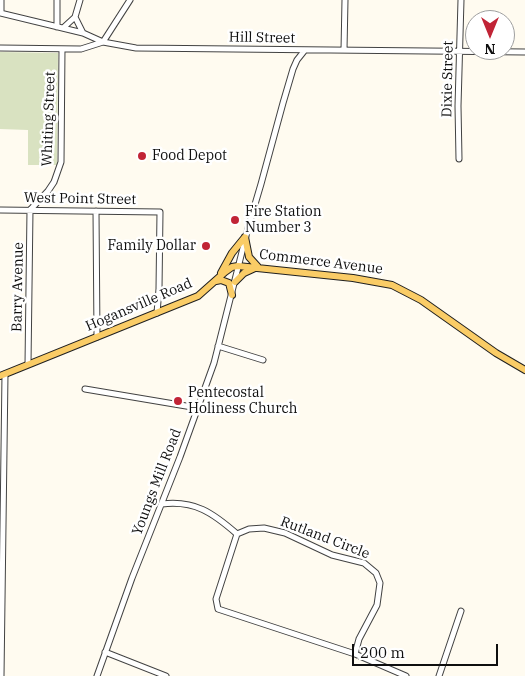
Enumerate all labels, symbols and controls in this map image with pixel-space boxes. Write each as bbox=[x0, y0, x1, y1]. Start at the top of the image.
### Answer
north arrow bbox=[465, 10, 515, 60]
street label: Hill Street bbox=[229, 29, 295, 47]
text: N bbox=[484, 40, 496, 58]
street label: Dixie Street bbox=[439, 41, 457, 117]
street label: Whiting Street bbox=[39, 71, 59, 167]
place label: Food Depot bbox=[152, 148, 227, 164]
marker: Food Depot bbox=[136, 150, 148, 162]
street label: West Point Street bbox=[24, 190, 136, 208]
place label: Fire Station Number 3 bbox=[245, 204, 322, 236]
marker: Fire Station Number 3 bbox=[229, 214, 241, 226]
place label: Family Dollar bbox=[107, 238, 196, 254]
marker: Family Dollar bbox=[200, 240, 212, 252]
street label: Barry Avenue bbox=[9, 242, 27, 332]
street label: Commerce Avenue bbox=[258, 246, 384, 278]
street label: Hogansville Road bbox=[83, 275, 195, 335]
place label: Pentecostal Holiness Church bbox=[188, 385, 297, 418]
marker: Pentecostal Holiness Church bbox=[172, 395, 184, 407]
street label: Youngs Mill Road bbox=[129, 426, 185, 538]
street label: Rutland Circle bbox=[278, 513, 372, 563]
scale bar bbox=[355, 634, 501, 666]
text: 200 m bbox=[360, 643, 405, 662]

